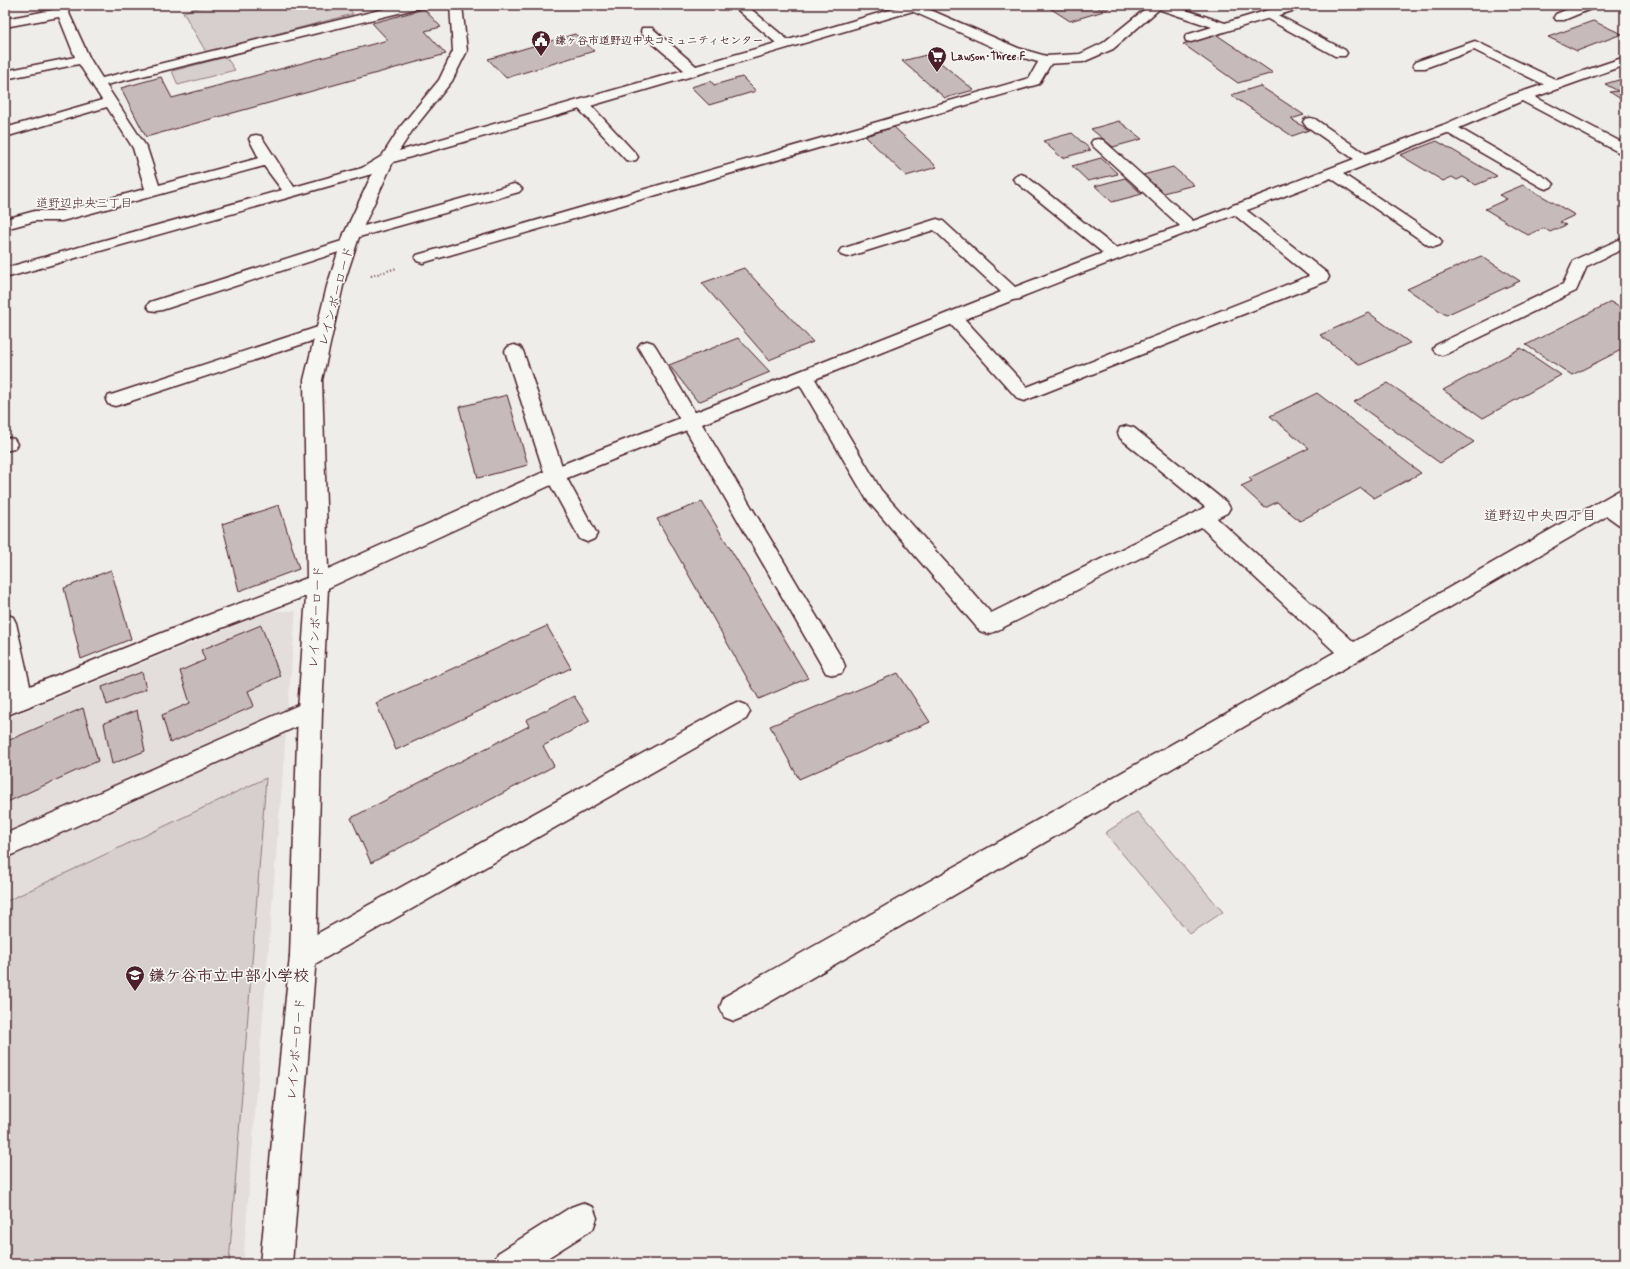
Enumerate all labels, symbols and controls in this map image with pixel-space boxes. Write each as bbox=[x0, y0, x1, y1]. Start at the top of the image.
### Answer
public building icon: 鎌ヶ谷市道野辺中央コミュニティセンター bbox=[530, 29, 552, 57]
place label: 鎌ヶ谷市道野辺中央コミュニティセンター bbox=[555, 34, 763, 48]
supermarket icon: Lawson･Three F bbox=[926, 45, 948, 73]
place label: Lawson･Three F bbox=[951, 50, 1025, 64]
district label: 道野辺中央三丁目 bbox=[36, 196, 132, 212]
street label: レインボーロード bbox=[315, 244, 358, 348]
district label: 道野辺中央四丁目 bbox=[1484, 507, 1596, 525]
street label: レインボーロード bbox=[305, 565, 328, 669]
school or university icon: 鎌ケ谷市立中部小学校 bbox=[124, 964, 146, 992]
place label: 鎌ケ谷市立中部小学校 bbox=[149, 966, 309, 987]
street label: レインボーロード bbox=[284, 997, 309, 1101]

